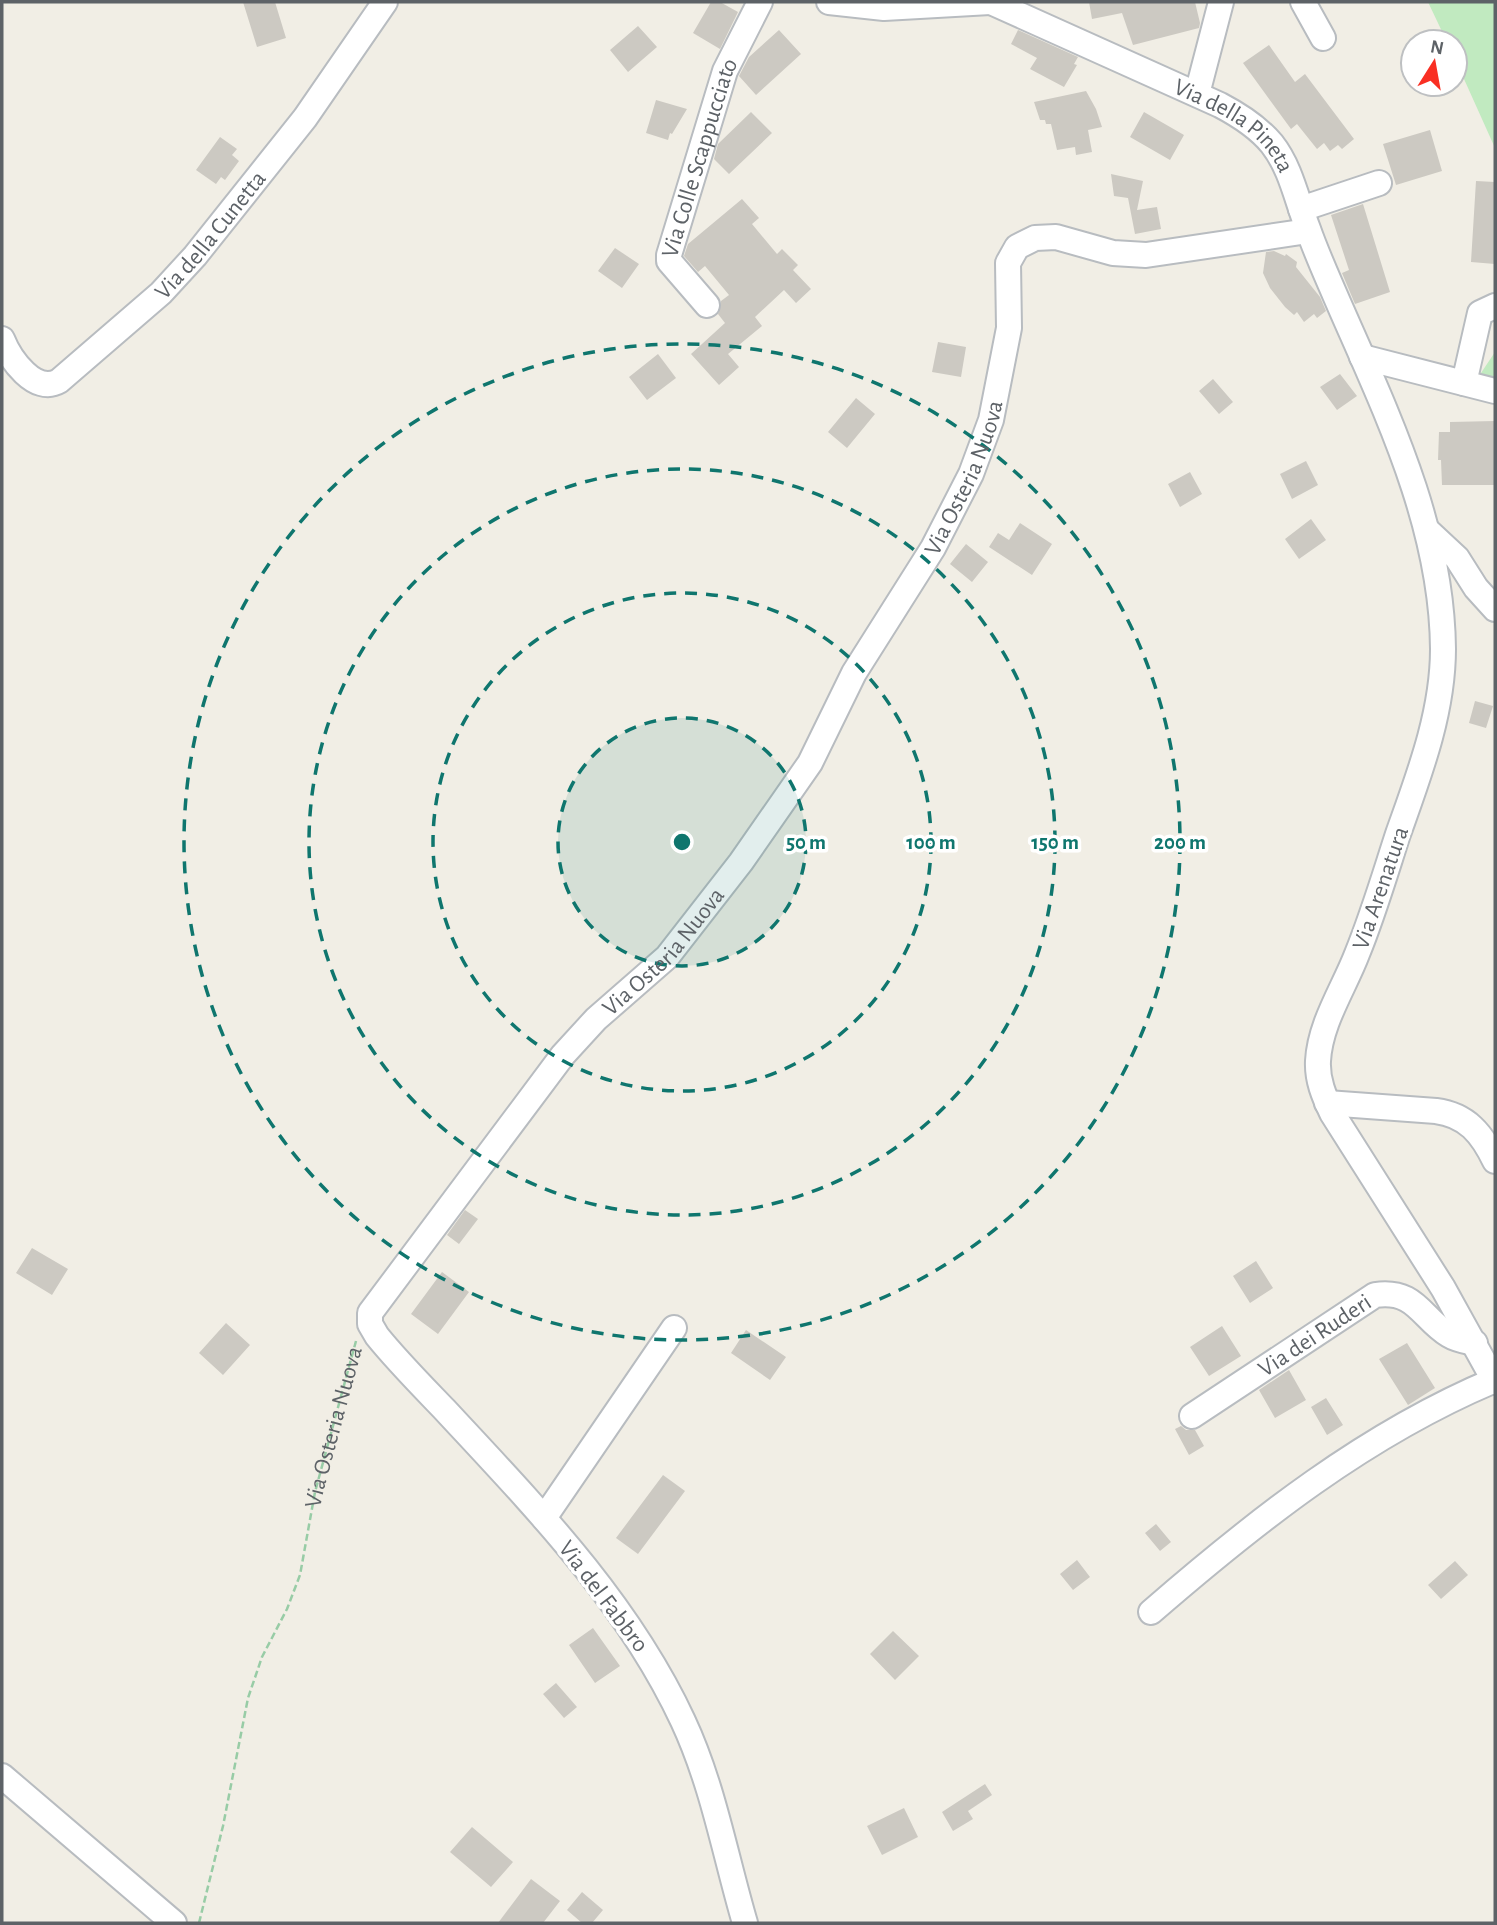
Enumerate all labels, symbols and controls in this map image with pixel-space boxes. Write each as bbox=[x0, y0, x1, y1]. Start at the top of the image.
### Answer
north arrow bbox=[1399, 28, 1469, 98]
text: N bbox=[1429, 37, 1445, 58]
street label: Via Colle Scappucciato bbox=[658, 54, 743, 260]
street label: Via della Pineta bbox=[1170, 75, 1298, 176]
street label: Via della Cunetta bbox=[151, 167, 271, 304]
street label: Via Osteria Nuova bbox=[921, 399, 1008, 559]
street label: Via Arenatura bbox=[1349, 824, 1413, 953]
centre of rings bbox=[670, 830, 694, 854]
text: 50 m bbox=[786, 832, 826, 853]
text: 100 m bbox=[906, 832, 956, 853]
text: 150 m bbox=[1031, 832, 1079, 853]
text: 200 m bbox=[1154, 832, 1206, 853]
street label: Via Osteria Nuova bbox=[598, 884, 729, 1021]
street label: Via dei Ruderi bbox=[1254, 1290, 1376, 1382]
street label: Via Osteria Nuova bbox=[301, 1344, 367, 1510]
street label: Via del Fabbro bbox=[554, 1536, 653, 1657]

